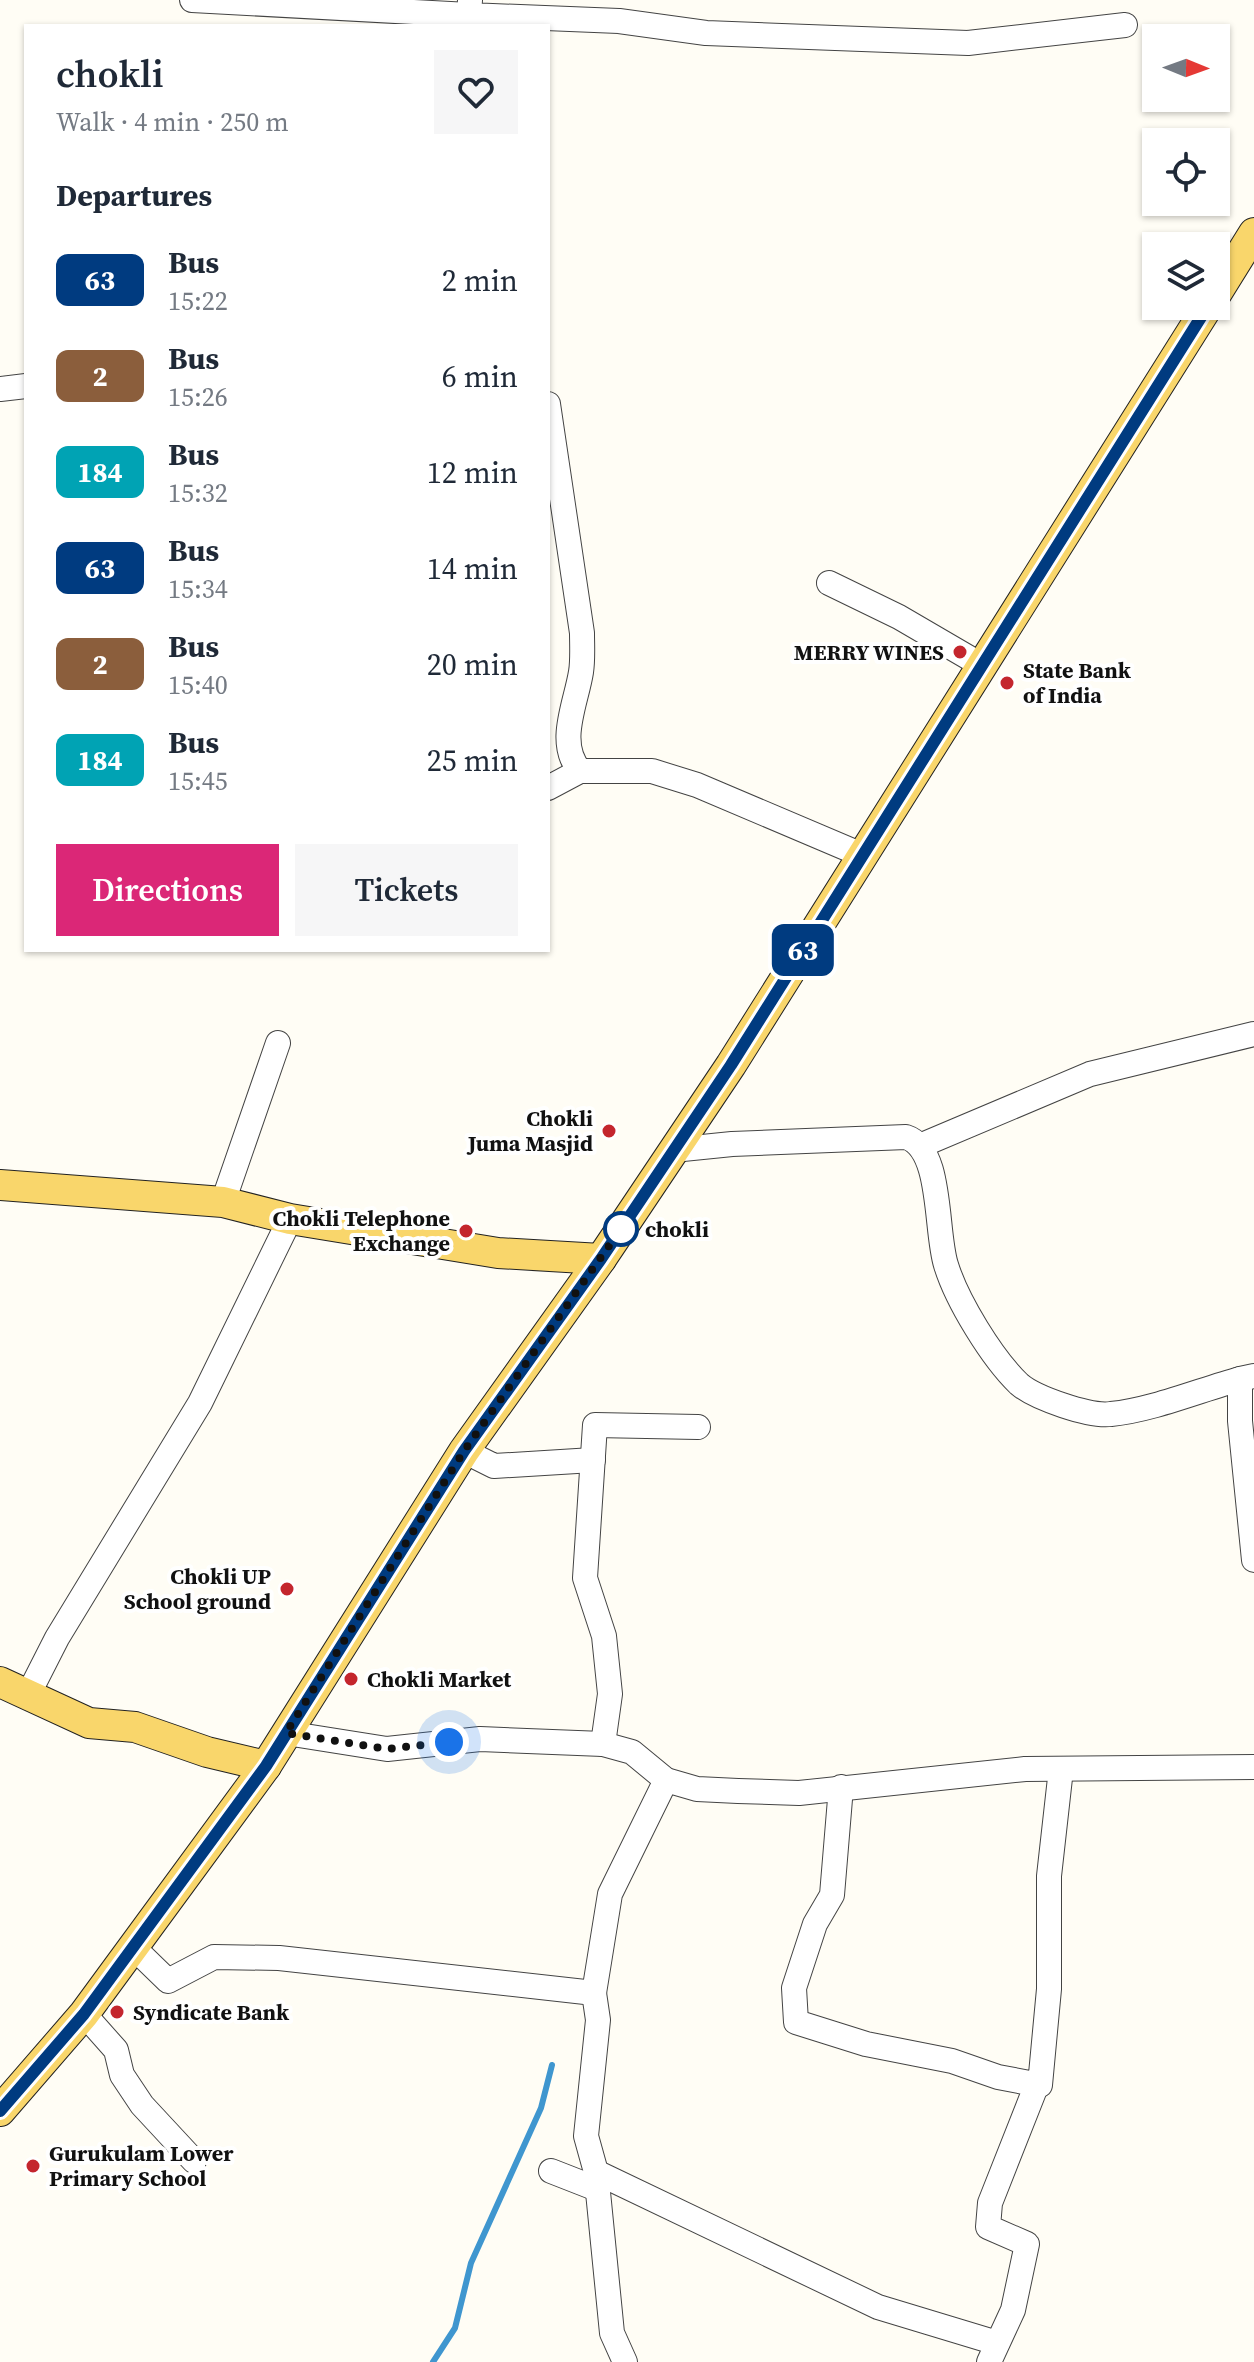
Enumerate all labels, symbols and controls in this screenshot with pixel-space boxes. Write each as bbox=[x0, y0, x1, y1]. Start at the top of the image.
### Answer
north arrow bbox=[1142, 24, 1230, 112]
map controls bbox=[1142, 24, 1230, 320]
text: chokli bbox=[56, 48, 164, 100]
button: heart bbox=[434, 50, 518, 134]
text: Walk · 4 min · 250 m bbox=[56, 104, 289, 140]
button: locate bbox=[1142, 128, 1230, 216]
text: Departures bbox=[56, 175, 212, 216]
button: layers bbox=[1142, 232, 1230, 320]
text: Bus bbox=[168, 242, 219, 283]
text: 2 min bbox=[442, 260, 518, 301]
text: 63 bbox=[85, 261, 115, 299]
text: 15:22 bbox=[168, 283, 228, 319]
text: Bus bbox=[168, 338, 219, 379]
text: 6 min bbox=[442, 356, 518, 397]
text: 2 bbox=[92, 357, 108, 395]
text: 15:26 bbox=[168, 379, 228, 415]
text: Bus bbox=[168, 434, 219, 475]
text: 12 min bbox=[427, 452, 518, 493]
text: 184 bbox=[77, 453, 123, 491]
text: 15:32 bbox=[168, 475, 228, 511]
text: Bus bbox=[168, 530, 219, 571]
text: 14 min bbox=[427, 548, 518, 589]
text: 63 bbox=[85, 549, 115, 587]
text: 15:34 bbox=[168, 571, 228, 607]
text: Bus bbox=[168, 626, 219, 667]
place label: MERRY WINES bbox=[794, 637, 944, 667]
marker: MERRY WINES bbox=[951, 643, 969, 661]
text: 20 min bbox=[427, 644, 518, 685]
text: 2 bbox=[92, 645, 108, 683]
place label: State Bank of India bbox=[1023, 655, 1132, 710]
text: 15:40 bbox=[168, 667, 228, 703]
marker: State Bank of India bbox=[998, 674, 1016, 692]
text: Bus bbox=[168, 722, 219, 763]
text: 25 min bbox=[427, 740, 518, 781]
text: 184 bbox=[77, 741, 123, 779]
text: 15:45 bbox=[168, 763, 228, 799]
button: Directions bbox=[56, 844, 279, 936]
button: Tickets bbox=[295, 844, 518, 936]
line badge: 63 bbox=[767, 924, 839, 976]
text: 63 bbox=[788, 931, 818, 969]
place label: Chokli Juma Masjid bbox=[466, 1103, 593, 1158]
marker: Chokli Juma Masjid bbox=[600, 1122, 618, 1140]
place label: Chokli Telephone Exchange bbox=[272, 1203, 450, 1258]
marker: chokli bbox=[604, 1212, 638, 1246]
place label: chokli bbox=[645, 1214, 709, 1244]
marker: Chokli Telephone Exchange bbox=[457, 1222, 475, 1240]
place label: Chokli UP School ground bbox=[124, 1561, 272, 1616]
marker: Chokli UP School ground bbox=[278, 1580, 296, 1598]
place label: Chokli Market bbox=[367, 1664, 512, 1694]
marker: Chokli Market bbox=[342, 1670, 360, 1688]
your location bbox=[429, 1722, 469, 1762]
place label: Syndicate Bank bbox=[133, 1997, 290, 2027]
marker: Syndicate Bank bbox=[108, 2003, 126, 2021]
place label: Gurukulam Lower Primary School bbox=[49, 2138, 234, 2193]
marker: Gurukulam Lower Primary School bbox=[24, 2157, 42, 2175]

